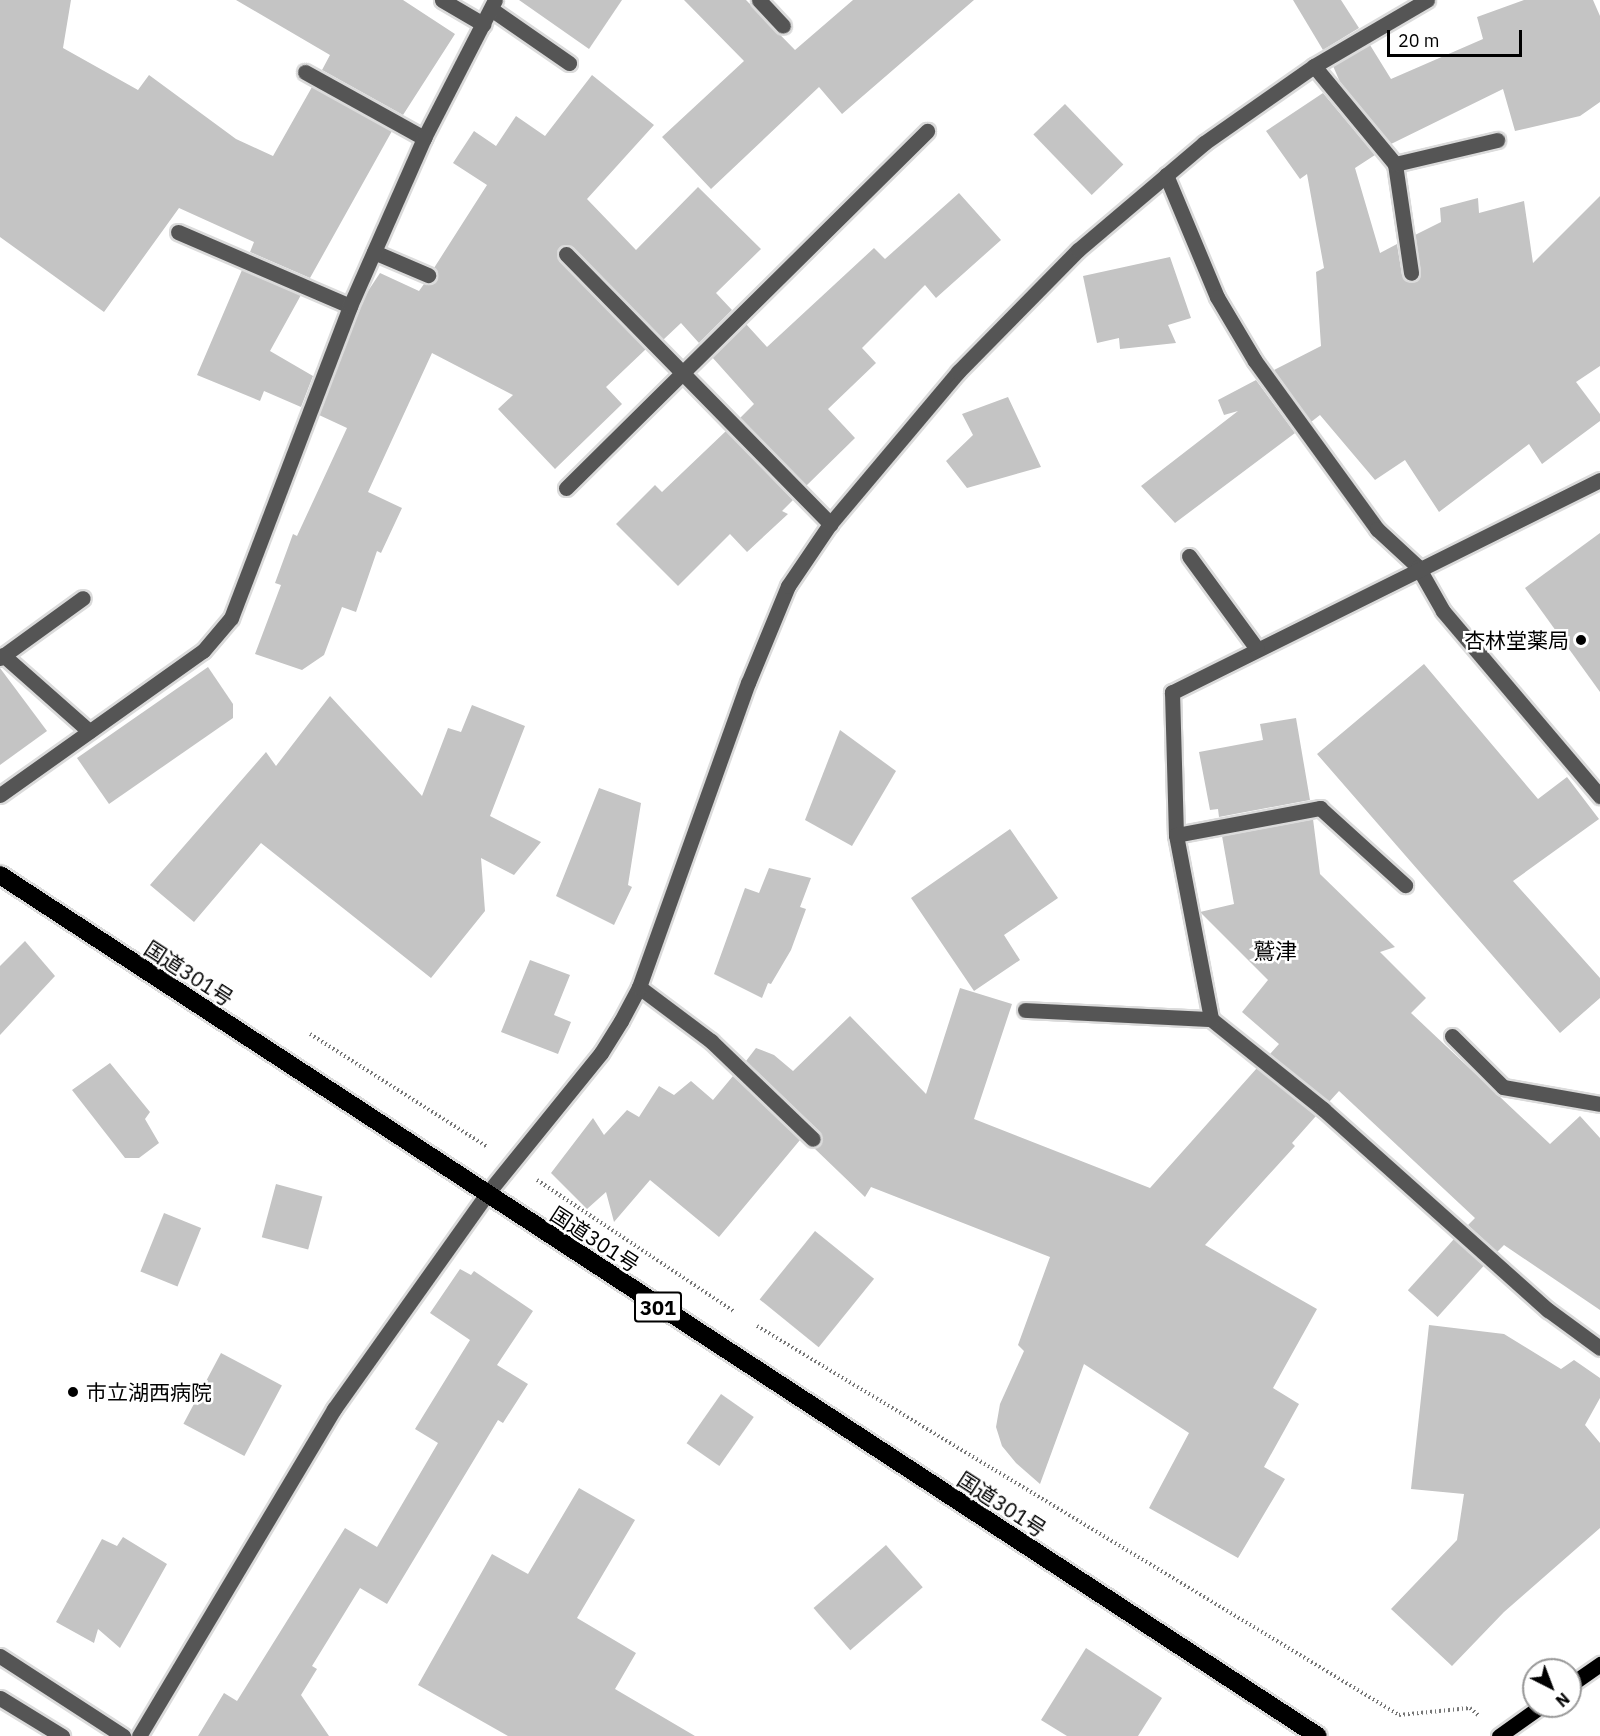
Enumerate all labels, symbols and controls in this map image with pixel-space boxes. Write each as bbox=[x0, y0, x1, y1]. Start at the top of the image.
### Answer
scale bar bbox=[1390, 18, 1525, 56]
text: 20 m bbox=[1398, 29, 1440, 52]
place label: 杏林堂薬局 bbox=[1464, 627, 1569, 653]
marker: 杏林堂薬局 bbox=[1574, 633, 1588, 647]
street label: 国道301号 bbox=[140, 935, 238, 1011]
district label: 鷲津 bbox=[1253, 938, 1297, 964]
street label: 国道301号 bbox=[546, 1201, 644, 1277]
road number: 301 bbox=[634, 1290, 682, 1324]
place label: 市立湖西病院 bbox=[86, 1379, 212, 1405]
marker: 市立湖西病院 bbox=[64, 1383, 82, 1401]
street label: 国道301号 bbox=[953, 1466, 1051, 1542]
north arrow bbox=[1522, 1658, 1582, 1718]
text: N bbox=[1552, 1689, 1574, 1711]

